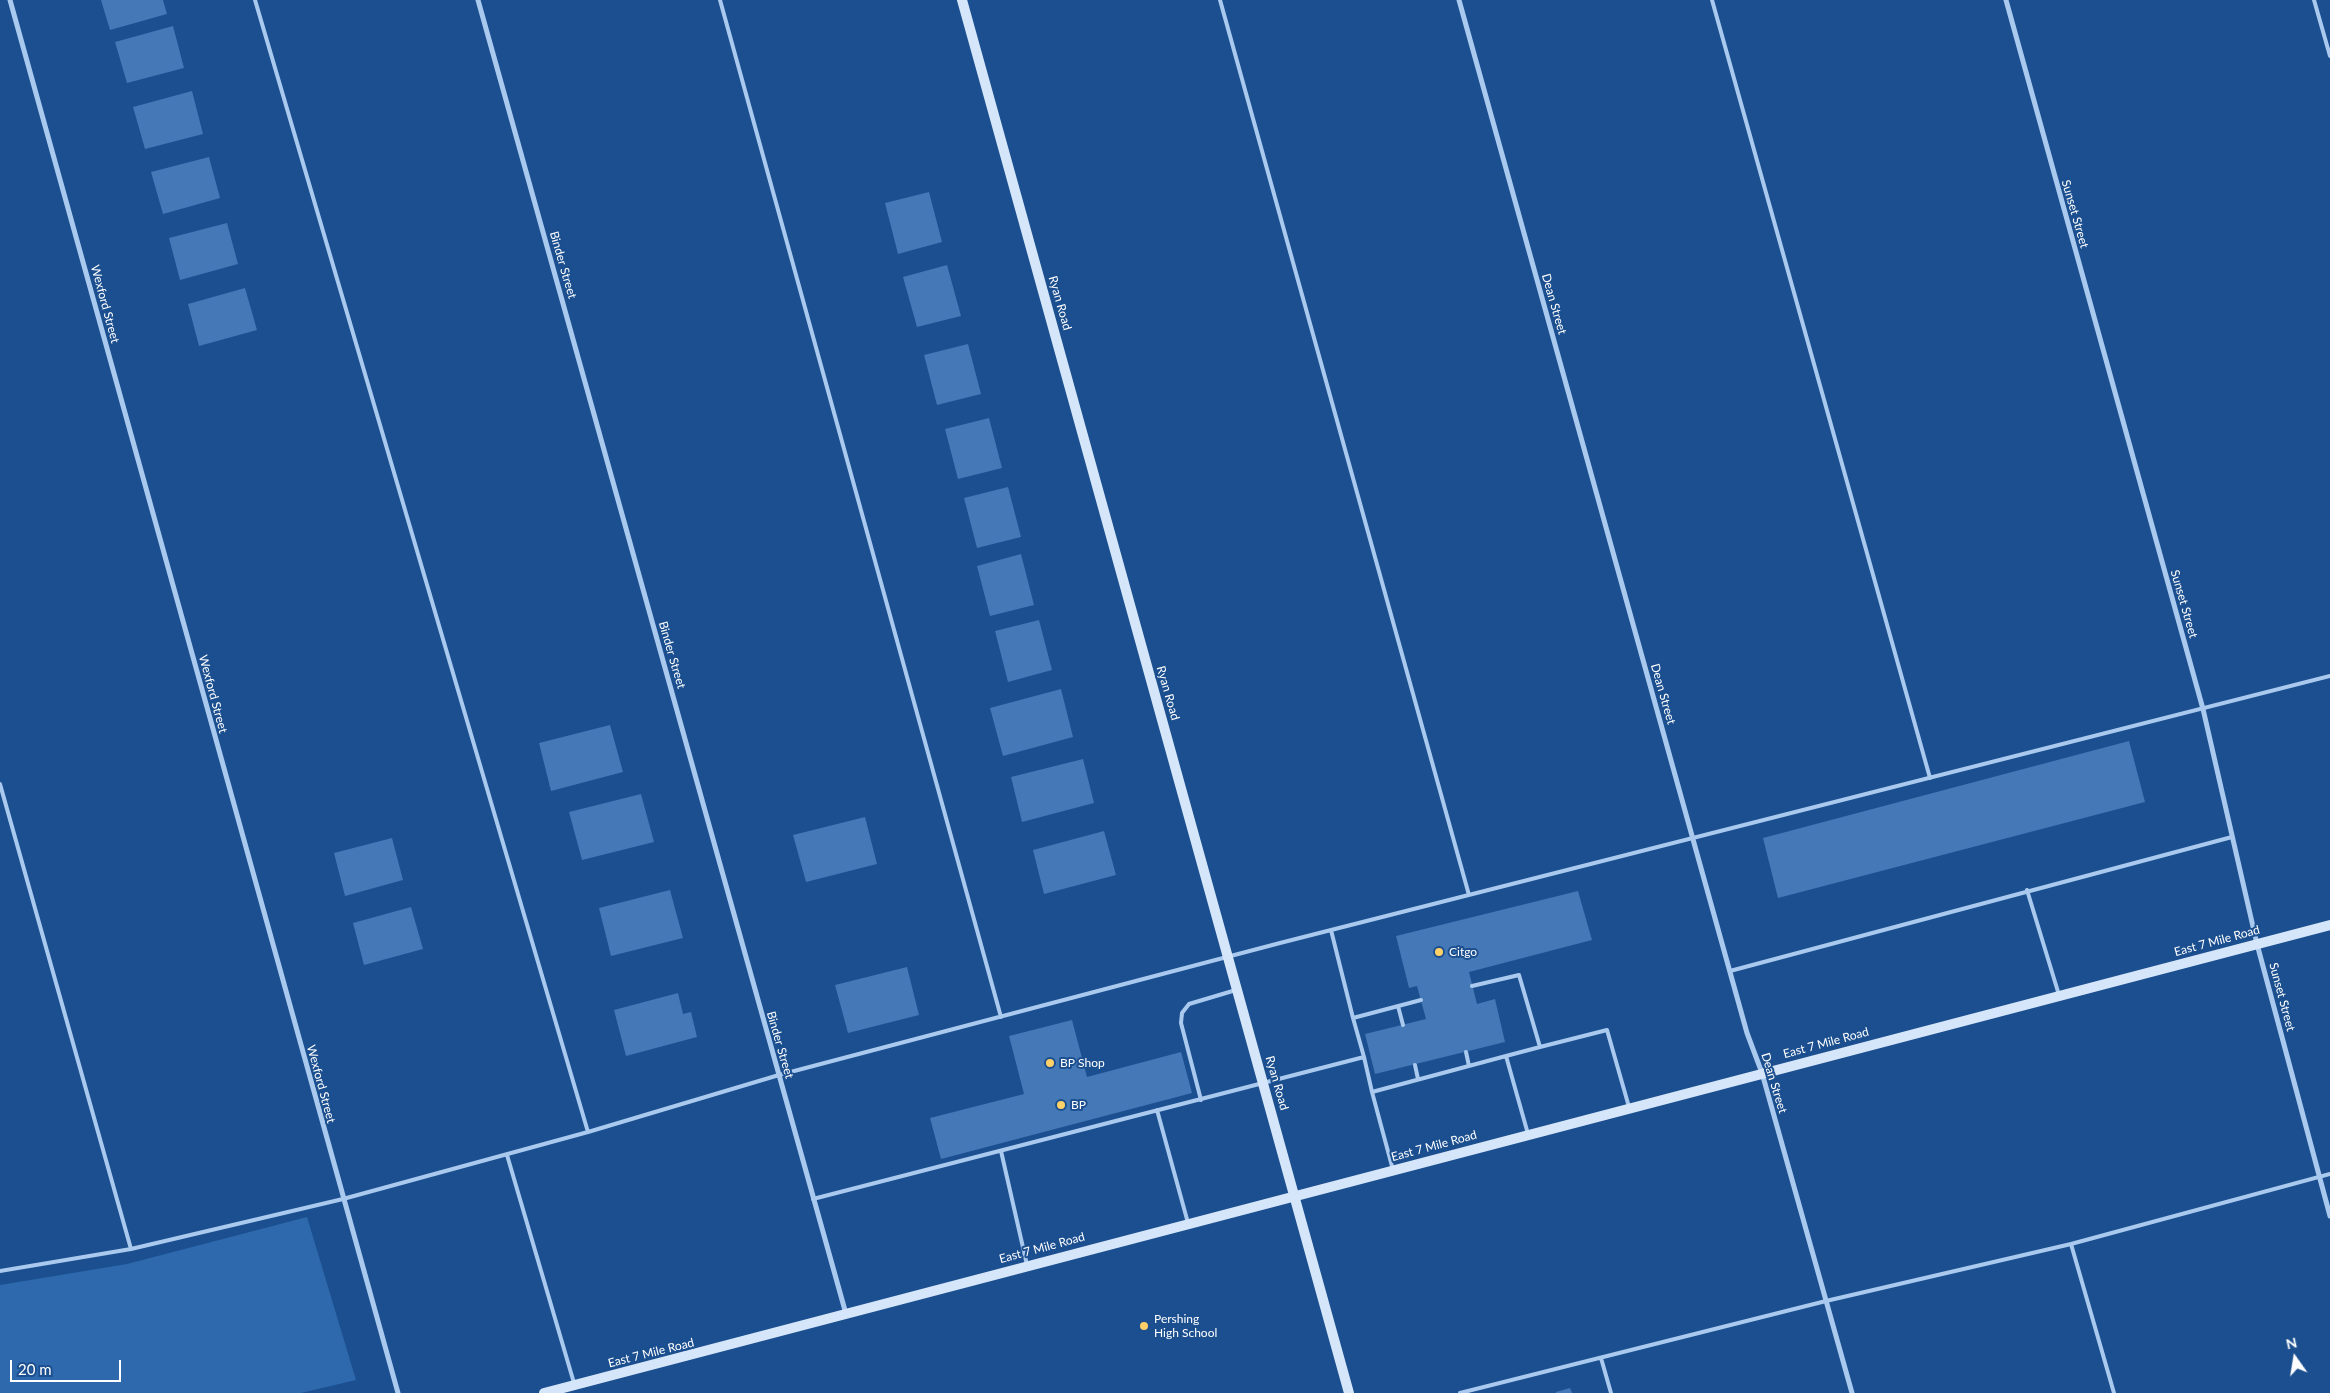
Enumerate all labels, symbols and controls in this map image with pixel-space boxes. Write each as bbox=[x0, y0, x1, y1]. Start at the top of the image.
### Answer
street label: Sunset Street bbox=[2058, 178, 2092, 250]
street label: Binder Street bbox=[547, 230, 579, 300]
street label: Wexford Street bbox=[88, 263, 122, 345]
street label: Dean Street bbox=[1538, 272, 1570, 336]
street label: Ryan Road bbox=[1045, 274, 1075, 332]
street label: Sunset Street bbox=[2167, 568, 2201, 640]
street label: Binder Street bbox=[656, 620, 688, 690]
street label: Wexford Street bbox=[196, 653, 230, 735]
street label: Dean Street bbox=[1647, 662, 1679, 726]
street label: Ryan Road bbox=[1153, 664, 1183, 722]
street label: East 7 Mile Road bbox=[2173, 923, 2261, 959]
place label: Citgo bbox=[1449, 945, 1477, 959]
marker: Citgo bbox=[1433, 946, 1445, 958]
street label: Sunset Street bbox=[2266, 961, 2298, 1033]
street label: Binder Street bbox=[764, 1010, 796, 1080]
street label: East 7 Mile Road bbox=[1782, 1025, 1870, 1061]
street label: Wexford Street bbox=[304, 1043, 338, 1125]
street label: Dean Street bbox=[1758, 1051, 1790, 1115]
street label: Ryan Road bbox=[1262, 1054, 1292, 1112]
place label: BP Shop bbox=[1060, 1056, 1105, 1070]
marker: BP Shop bbox=[1044, 1057, 1056, 1069]
place label: BP bbox=[1071, 1098, 1086, 1112]
marker: BP bbox=[1055, 1099, 1067, 1111]
street label: East 7 Mile Road bbox=[1390, 1128, 1478, 1164]
street label: East 7 Mile Road bbox=[998, 1230, 1086, 1266]
place label: Pershing High School bbox=[1154, 1312, 1217, 1340]
marker: Pershing High School bbox=[1138, 1320, 1150, 1332]
north arrow bbox=[2270, 1333, 2320, 1383]
text: N bbox=[2284, 1333, 2299, 1352]
street label: East 7 Mile Road bbox=[606, 1335, 696, 1371]
scale bar bbox=[12, 1350, 124, 1382]
text: 20 m bbox=[18, 1360, 52, 1378]

